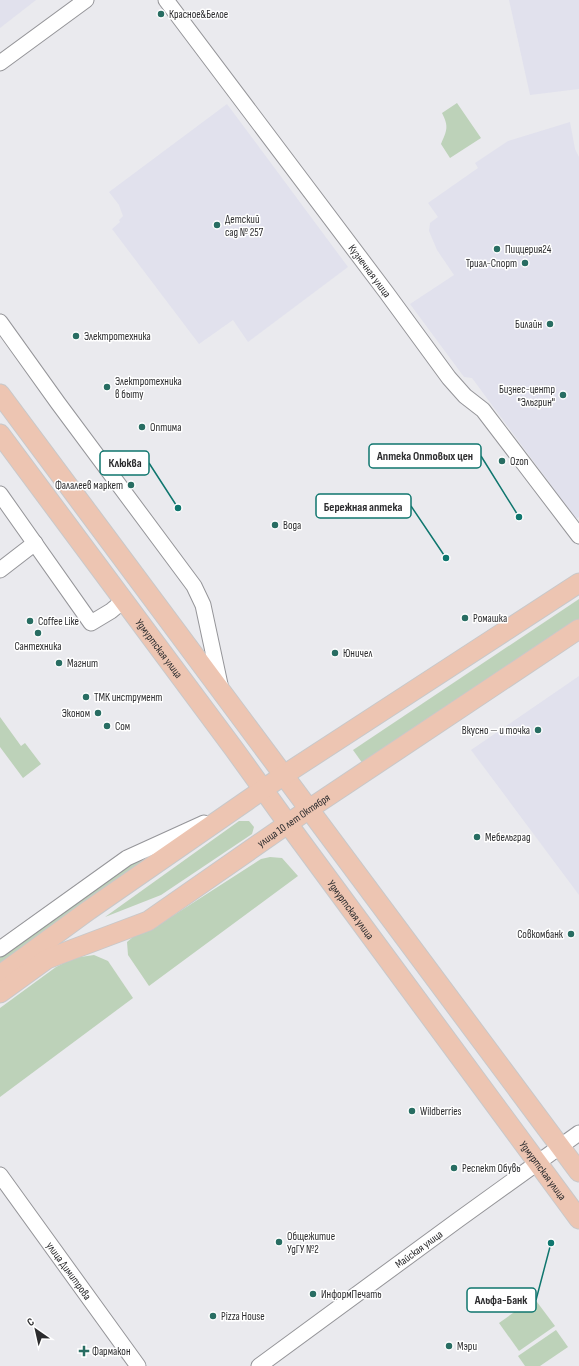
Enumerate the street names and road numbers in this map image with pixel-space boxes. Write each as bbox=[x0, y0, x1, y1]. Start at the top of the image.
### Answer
street label: Кузнечная улица bbox=[345, 242, 394, 300]
street label: Удмуртская улица bbox=[133, 617, 185, 681]
street label: улица 10 лет Октября bbox=[255, 791, 333, 850]
street label: Удмуртская улица bbox=[324, 878, 377, 942]
street label: Удмуртская улица bbox=[517, 1138, 569, 1203]
street label: Майская улица bbox=[393, 1228, 445, 1271]
street label: улица Димитрова bbox=[43, 1240, 94, 1302]

